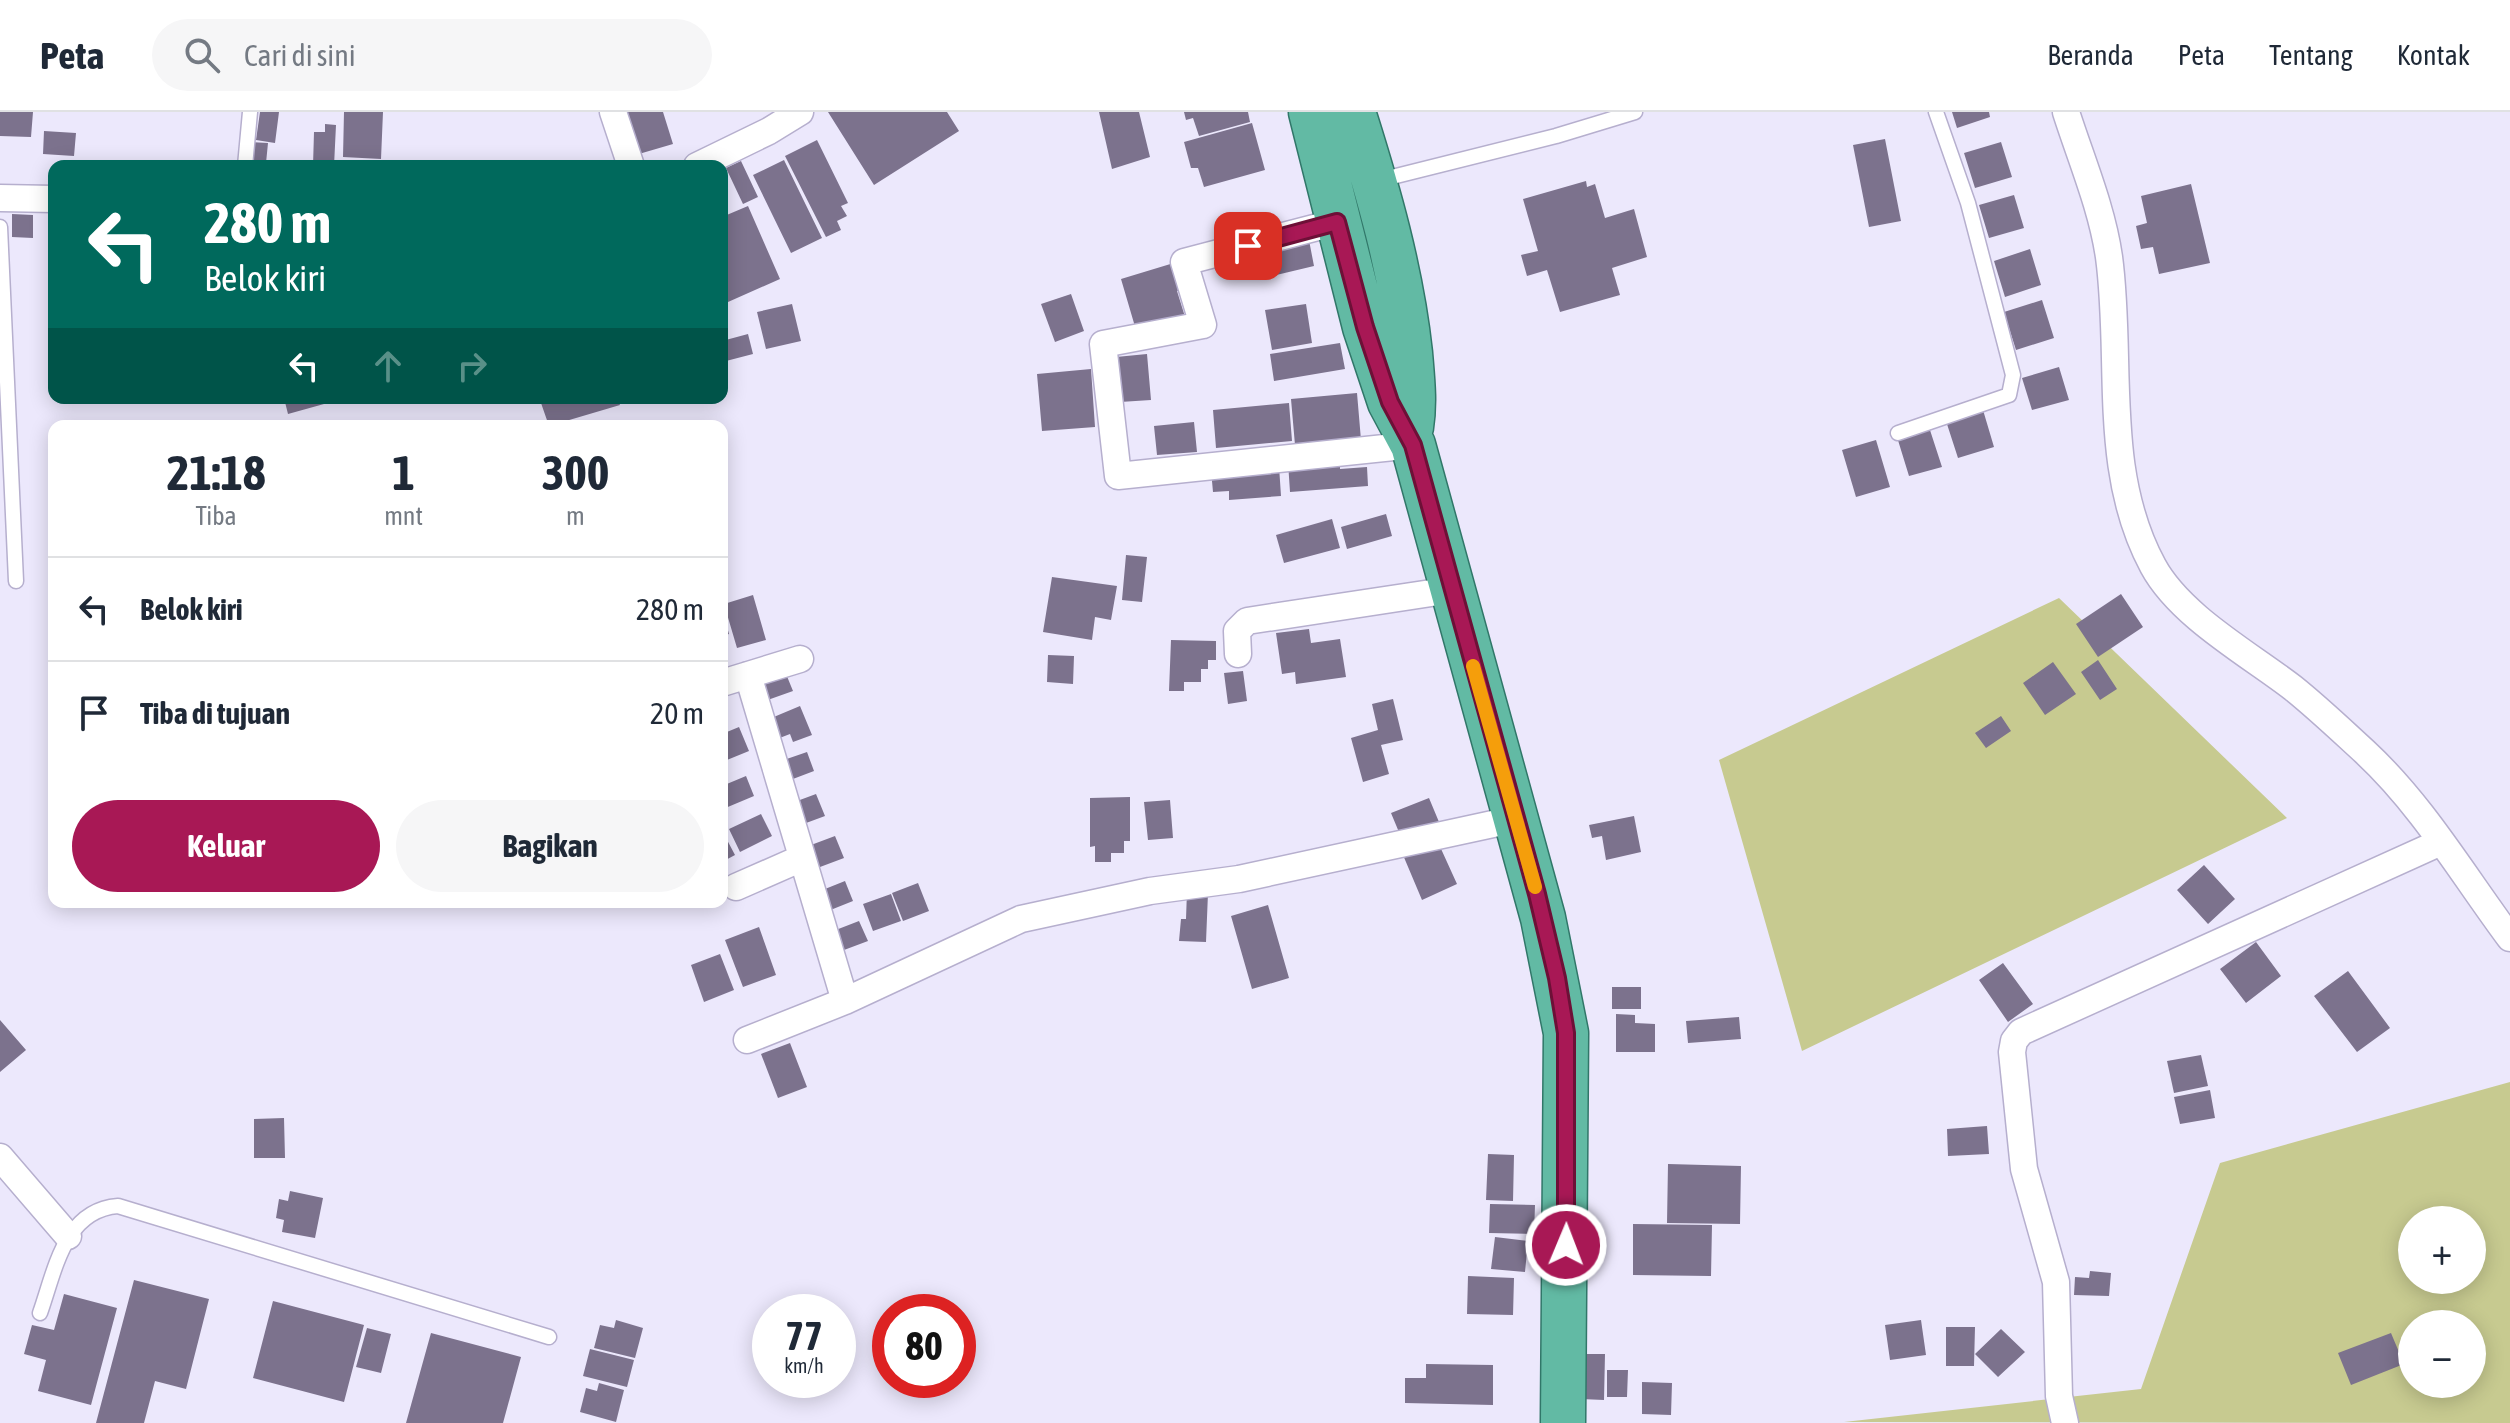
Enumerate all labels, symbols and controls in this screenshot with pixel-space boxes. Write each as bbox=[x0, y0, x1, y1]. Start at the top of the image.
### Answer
search box bbox=[152, 19, 712, 91]
icon: search bbox=[180, 33, 224, 77]
text: Peta bbox=[40, 34, 104, 77]
text: Cari di sini bbox=[244, 38, 356, 72]
text: Beranda bbox=[2047, 39, 2134, 71]
text: Peta bbox=[2178, 39, 2225, 71]
text: Tentang bbox=[2269, 39, 2353, 71]
text: Kontak bbox=[2397, 39, 2470, 71]
text: 280 m bbox=[204, 191, 331, 255]
icon: left bbox=[72, 192, 176, 296]
pin bbox=[1214, 212, 1282, 280]
icon: arrive bbox=[1226, 224, 1270, 268]
text: Belok kiri bbox=[204, 257, 326, 299]
icon: left bbox=[282, 344, 326, 388]
icon: ahead bbox=[366, 344, 410, 388]
icon: right bbox=[450, 344, 494, 388]
text: 21:18 bbox=[167, 445, 265, 500]
text: 1 bbox=[392, 445, 415, 500]
text: 300 bbox=[542, 445, 609, 500]
text: Tiba bbox=[195, 501, 237, 531]
text: mnt bbox=[384, 501, 423, 531]
text: m bbox=[566, 501, 585, 531]
icon: left bbox=[72, 587, 116, 631]
text: Belok kiri bbox=[140, 592, 243, 626]
text: 280 m bbox=[636, 592, 704, 626]
icon: arrive bbox=[72, 691, 116, 735]
text: Tiba di tujuan bbox=[140, 696, 290, 730]
text: 20 m bbox=[650, 696, 704, 730]
button: Keluar bbox=[72, 800, 380, 892]
button: Bagikan bbox=[396, 800, 704, 892]
position arrow bbox=[1524, 1203, 1608, 1287]
map controls bbox=[2398, 1206, 2486, 1398]
button: + bbox=[2398, 1206, 2486, 1294]
speed limit sign: 80 bbox=[872, 1294, 976, 1398]
button: − bbox=[2398, 1310, 2486, 1398]
text: 77 bbox=[785, 1313, 823, 1358]
text: km/h bbox=[784, 1354, 824, 1377]

